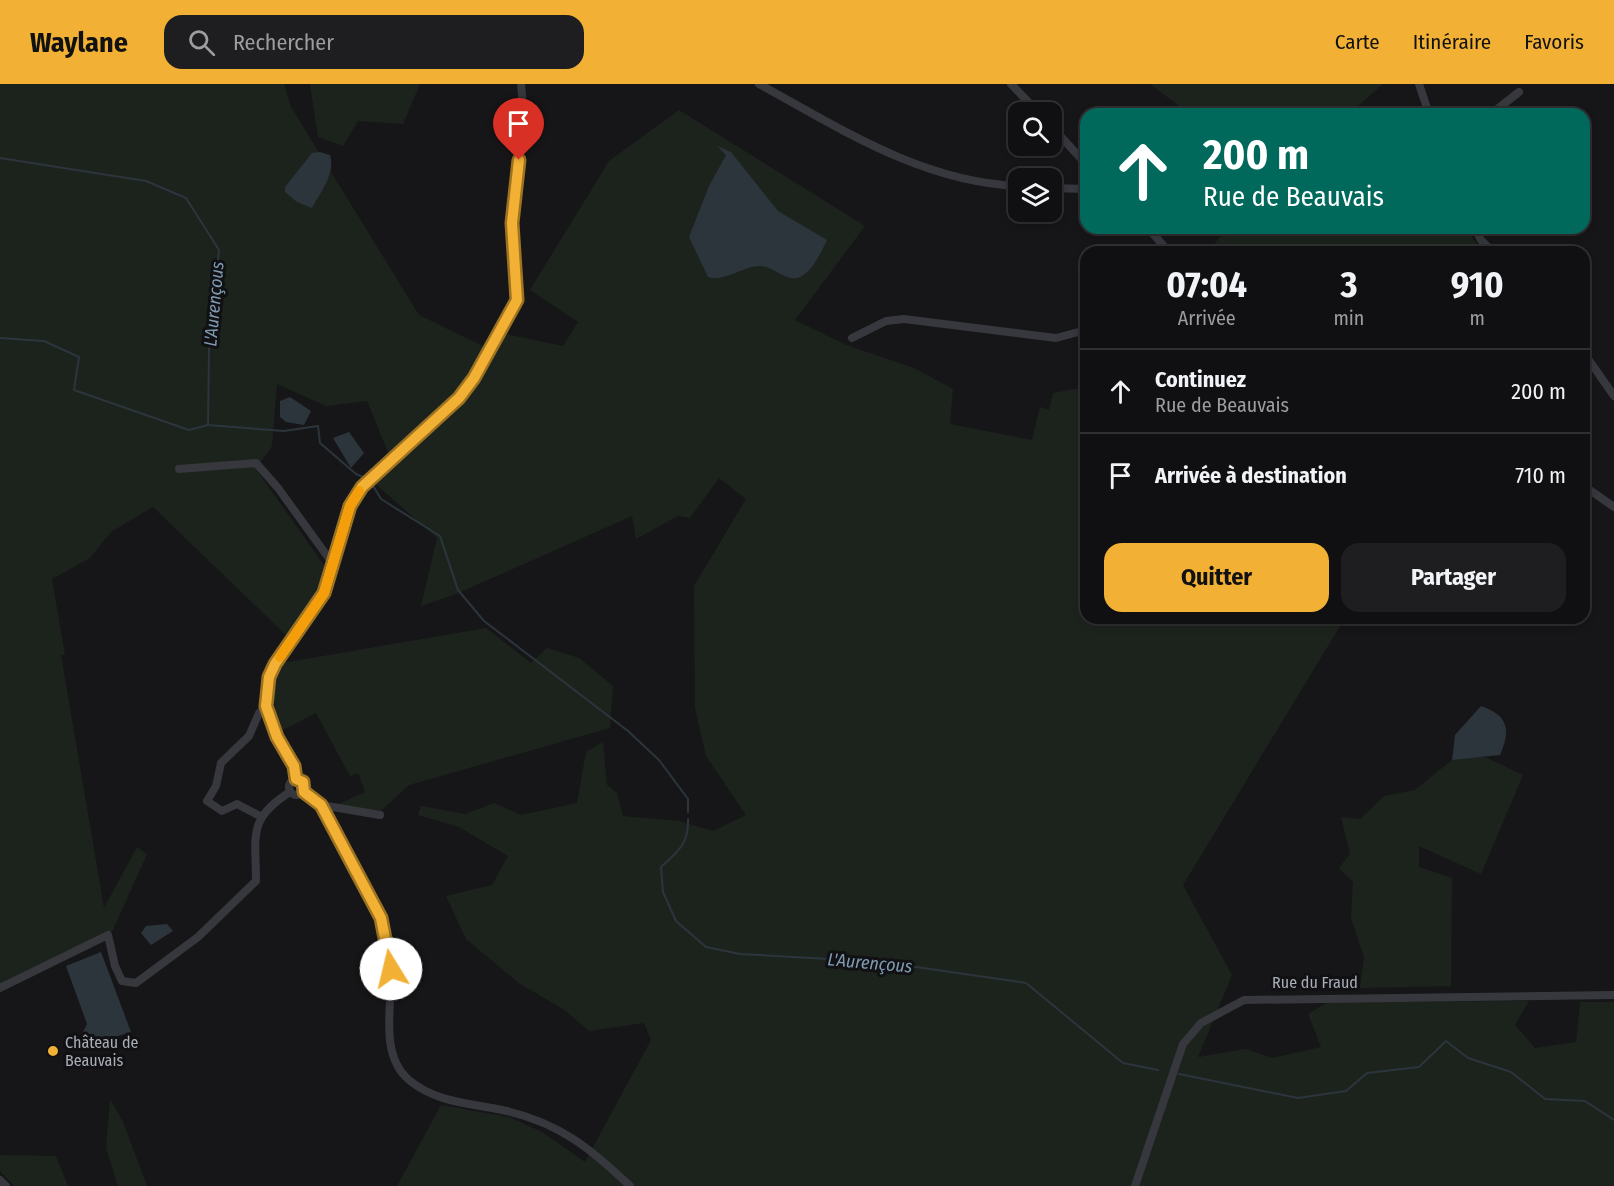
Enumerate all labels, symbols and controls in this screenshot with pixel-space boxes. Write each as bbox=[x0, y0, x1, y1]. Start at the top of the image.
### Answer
search box bbox=[164, 15, 584, 69]
text: Waylane bbox=[30, 26, 128, 59]
icon: search bbox=[185, 26, 218, 59]
text: Rechercher bbox=[233, 29, 334, 56]
text: Carte bbox=[1335, 29, 1380, 55]
text: Itinéraire bbox=[1413, 29, 1491, 55]
text: Favoris bbox=[1524, 29, 1584, 55]
pin bbox=[493, 98, 544, 160]
map controls bbox=[1008, 102, 1062, 222]
button: search bbox=[1008, 102, 1062, 156]
icon: arrive bbox=[502, 107, 535, 140]
text: 200 m bbox=[1203, 130, 1309, 180]
icon: ahead bbox=[1104, 132, 1182, 210]
button: layers bbox=[1008, 168, 1062, 222]
text: Rue de Beauvais bbox=[1203, 181, 1384, 213]
water label: L'Aurençous bbox=[199, 260, 229, 347]
text: 07:04 bbox=[1166, 263, 1247, 307]
text: 3 bbox=[1340, 263, 1357, 307]
text: 910 bbox=[1451, 263, 1504, 307]
text: Arrivée bbox=[1178, 306, 1236, 330]
text: min bbox=[1333, 306, 1364, 330]
text: m bbox=[1469, 306, 1485, 330]
text: Continuez bbox=[1155, 366, 1246, 393]
icon: ahead bbox=[1104, 375, 1137, 408]
text: 200 m bbox=[1511, 378, 1566, 405]
text: Rue de Beauvais bbox=[1155, 393, 1289, 417]
icon: arrive bbox=[1104, 459, 1137, 492]
text: Arrivée à destination bbox=[1155, 462, 1347, 489]
text: 710 m bbox=[1515, 462, 1566, 489]
button: Quitter bbox=[1104, 543, 1329, 612]
button: Partager bbox=[1341, 543, 1566, 612]
position arrow bbox=[359, 937, 423, 1001]
water label: L'Aurençous bbox=[827, 948, 914, 978]
street label: Rue du Fraud bbox=[1272, 973, 1358, 992]
place label: Château de Beauvais bbox=[65, 1033, 139, 1070]
marker: Château de Beauvais bbox=[46, 1044, 60, 1058]

